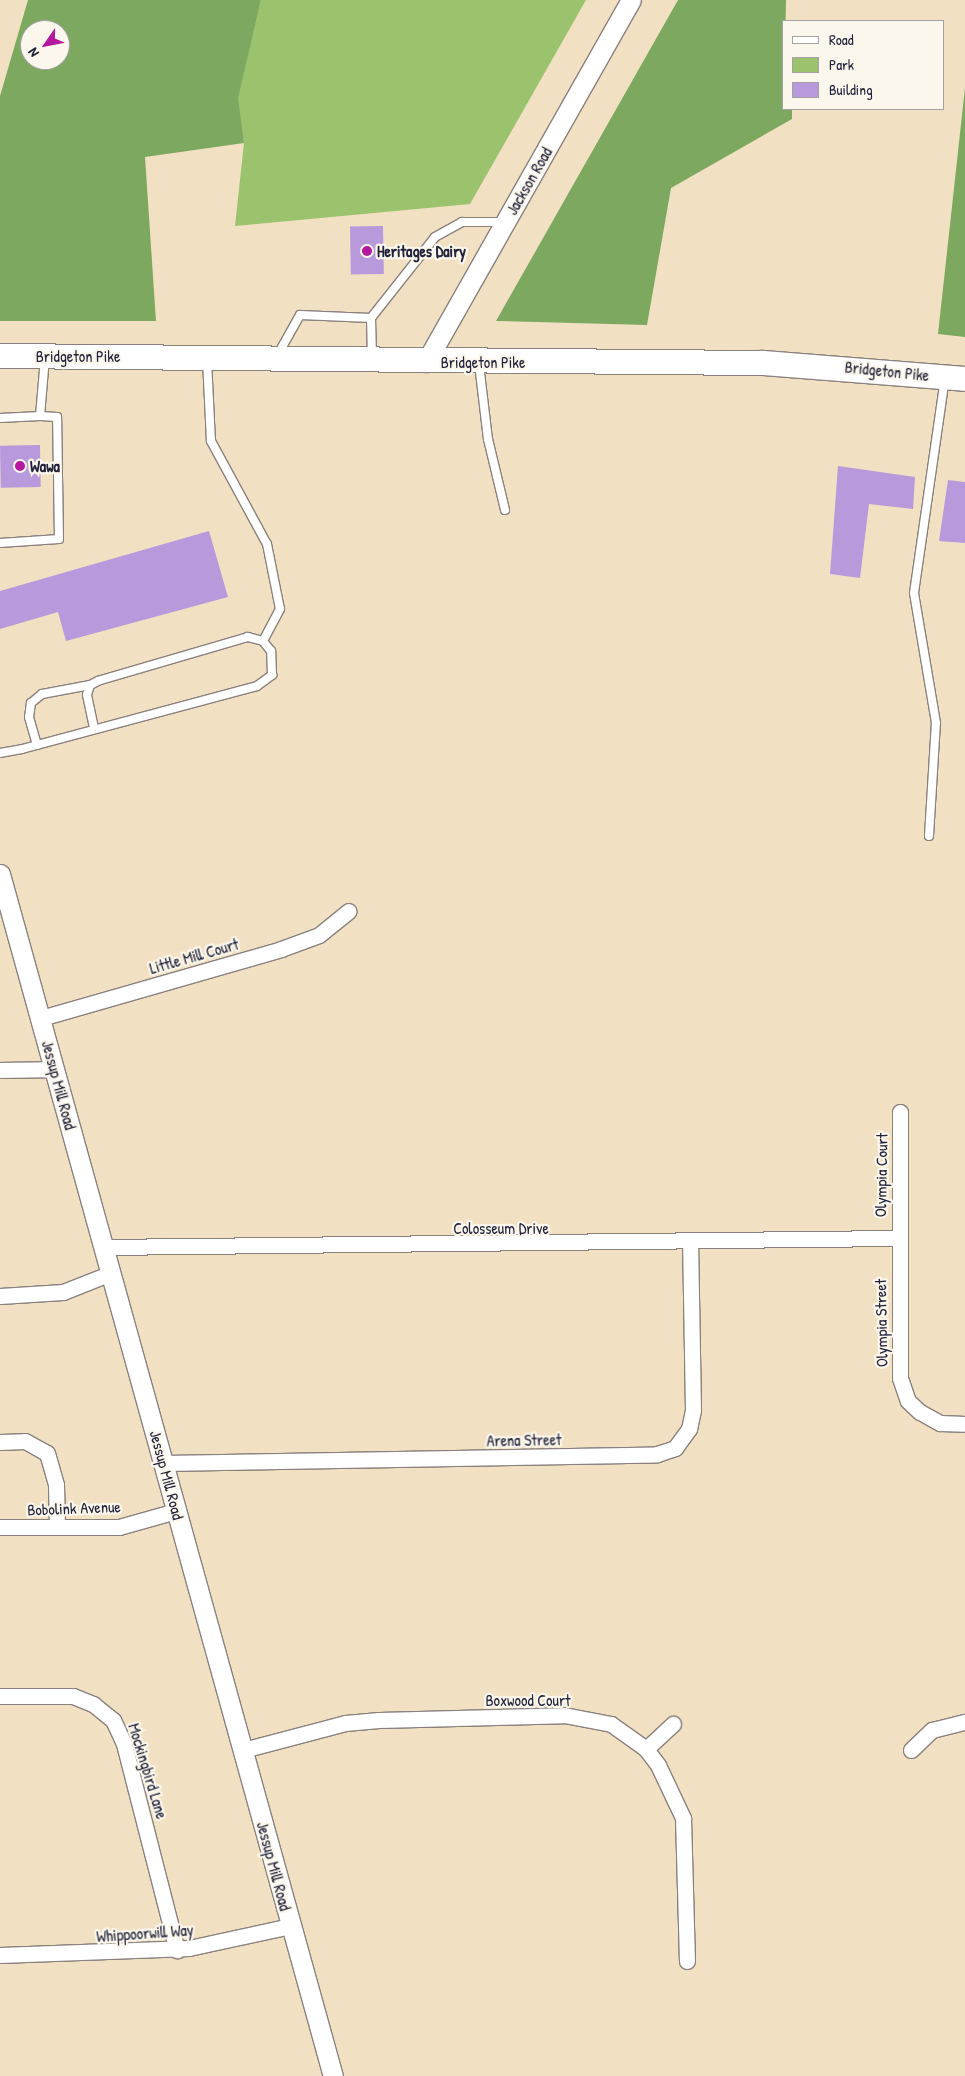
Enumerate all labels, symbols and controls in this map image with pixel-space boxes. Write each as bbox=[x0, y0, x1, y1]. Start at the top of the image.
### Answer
north arrow bbox=[20, 20, 70, 70]
legend bbox=[782, 20, 945, 110]
text: Road bbox=[829, 29, 854, 50]
text: N bbox=[23, 45, 43, 61]
text: Park bbox=[829, 54, 854, 75]
text: Building bbox=[829, 79, 873, 100]
street label: Jackson Road bbox=[502, 144, 556, 218]
place label: Heritages Dairy bbox=[377, 241, 466, 261]
marker: Heritages Dairy bbox=[361, 245, 373, 257]
street label: Bridgeton Pike bbox=[36, 346, 120, 366]
street label: Bridgeton Pike bbox=[441, 352, 525, 372]
street label: Bridgeton Pike bbox=[844, 357, 930, 385]
place label: Wawa bbox=[30, 456, 60, 476]
marker: Wawa bbox=[14, 460, 26, 472]
street label: Little Mill Court bbox=[147, 934, 241, 978]
street label: Jessup Mill Road bbox=[38, 1038, 80, 1132]
street label: Olympia Court bbox=[871, 1133, 891, 1217]
street label: Colosseum Drive bbox=[453, 1218, 549, 1238]
street label: Olympia Street bbox=[871, 1279, 891, 1367]
street label: Jessup Mill Road bbox=[146, 1428, 188, 1522]
street label: Arena Street bbox=[486, 1430, 562, 1450]
street label: Bobolink Avenue bbox=[27, 1497, 121, 1519]
street label: Boxwood Court bbox=[485, 1690, 571, 1710]
street label: Mockingbird Lane bbox=[124, 1721, 172, 1821]
street label: Jessup Mill Road bbox=[253, 1819, 295, 1913]
street label: Whippoorwill Way bbox=[96, 1920, 194, 1946]

